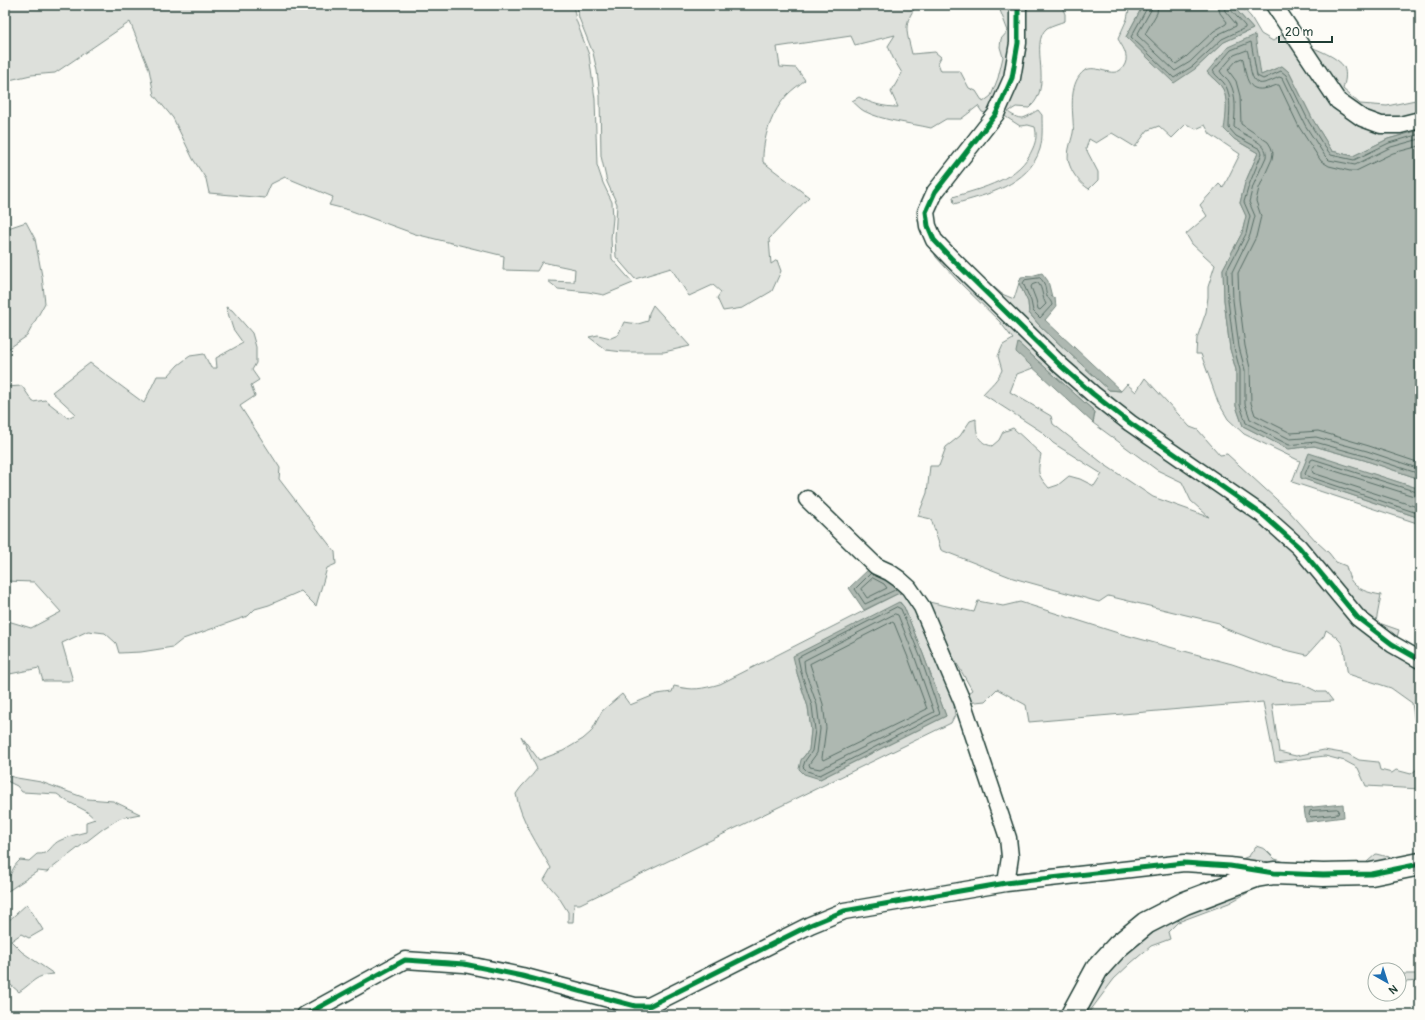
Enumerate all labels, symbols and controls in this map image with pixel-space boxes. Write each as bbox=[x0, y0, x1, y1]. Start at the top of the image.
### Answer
scale bar bbox=[1279, 18, 1332, 44]
text: 20 m bbox=[1285, 25, 1314, 40]
north arrow bbox=[1367, 962, 1407, 1002]
text: N bbox=[1386, 982, 1400, 997]

